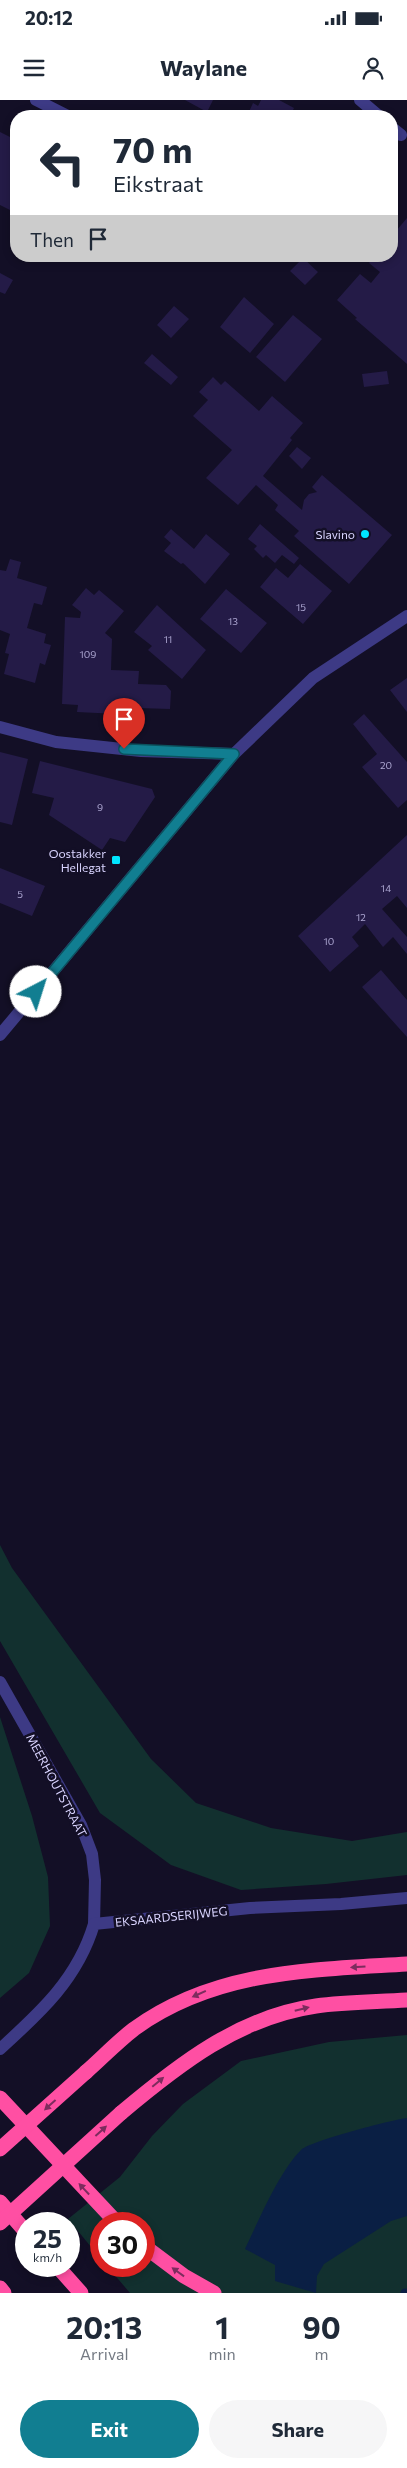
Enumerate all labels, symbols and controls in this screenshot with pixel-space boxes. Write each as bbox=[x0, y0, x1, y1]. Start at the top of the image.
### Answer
text: 20:12 bbox=[25, 6, 73, 29]
icon: menu bbox=[20, 54, 48, 82]
text: Waylane bbox=[160, 54, 247, 81]
icon: person bbox=[359, 54, 387, 82]
text: 70 m bbox=[113, 127, 193, 170]
icon: left bbox=[30, 130, 95, 195]
text: Eikstraat bbox=[113, 170, 203, 197]
icon: arrive bbox=[84, 225, 112, 253]
text: Then bbox=[30, 228, 74, 251]
place label: Slavino bbox=[315, 527, 355, 541]
marker: Slavino bbox=[359, 528, 371, 540]
house number: 15 bbox=[296, 601, 306, 613]
house number: 13 bbox=[228, 615, 238, 627]
house number: 11 bbox=[164, 633, 172, 645]
house number: 109 bbox=[80, 648, 96, 660]
pin bbox=[103, 698, 145, 749]
icon: arrive bbox=[110, 705, 138, 733]
house number: 20 bbox=[380, 759, 392, 771]
house number: 9 bbox=[97, 801, 103, 813]
place label: Oostakker Hellegat bbox=[49, 846, 106, 874]
marker: Oostakker Hellegat bbox=[110, 854, 122, 866]
house number: 14 bbox=[381, 882, 391, 894]
house number: 5 bbox=[17, 888, 23, 900]
house number: 12 bbox=[356, 911, 366, 923]
house number: 10 bbox=[324, 935, 334, 947]
position arrow bbox=[9, 965, 61, 1017]
street label: MEERHOUTSTRAAT bbox=[24, 1731, 90, 1839]
street label: EKSAARDSERIJWEG bbox=[114, 1903, 228, 1930]
one-way arrow bbox=[350, 1963, 366, 1971]
one-way arrow bbox=[192, 1990, 206, 1998]
one-way arrow bbox=[295, 2005, 310, 2013]
one-way arrow bbox=[152, 2076, 165, 2087]
one-way arrow bbox=[44, 2099, 56, 2111]
one-way arrow bbox=[95, 2126, 108, 2137]
one-way arrow bbox=[78, 2183, 90, 2195]
speed limit sign: 30 bbox=[90, 2212, 155, 2277]
text: 25 bbox=[33, 2223, 62, 2253]
text: km/h bbox=[33, 2250, 62, 2264]
one-way arrow bbox=[172, 2266, 185, 2277]
text: 20:13 bbox=[66, 2308, 142, 2345]
text: 1 bbox=[215, 2308, 229, 2345]
text: 90 bbox=[302, 2308, 341, 2345]
text: Arrival bbox=[80, 2344, 128, 2363]
text: min bbox=[209, 2344, 236, 2363]
text: m bbox=[314, 2344, 328, 2363]
button: Exit bbox=[20, 2400, 199, 2458]
button: Share bbox=[209, 2400, 387, 2458]

